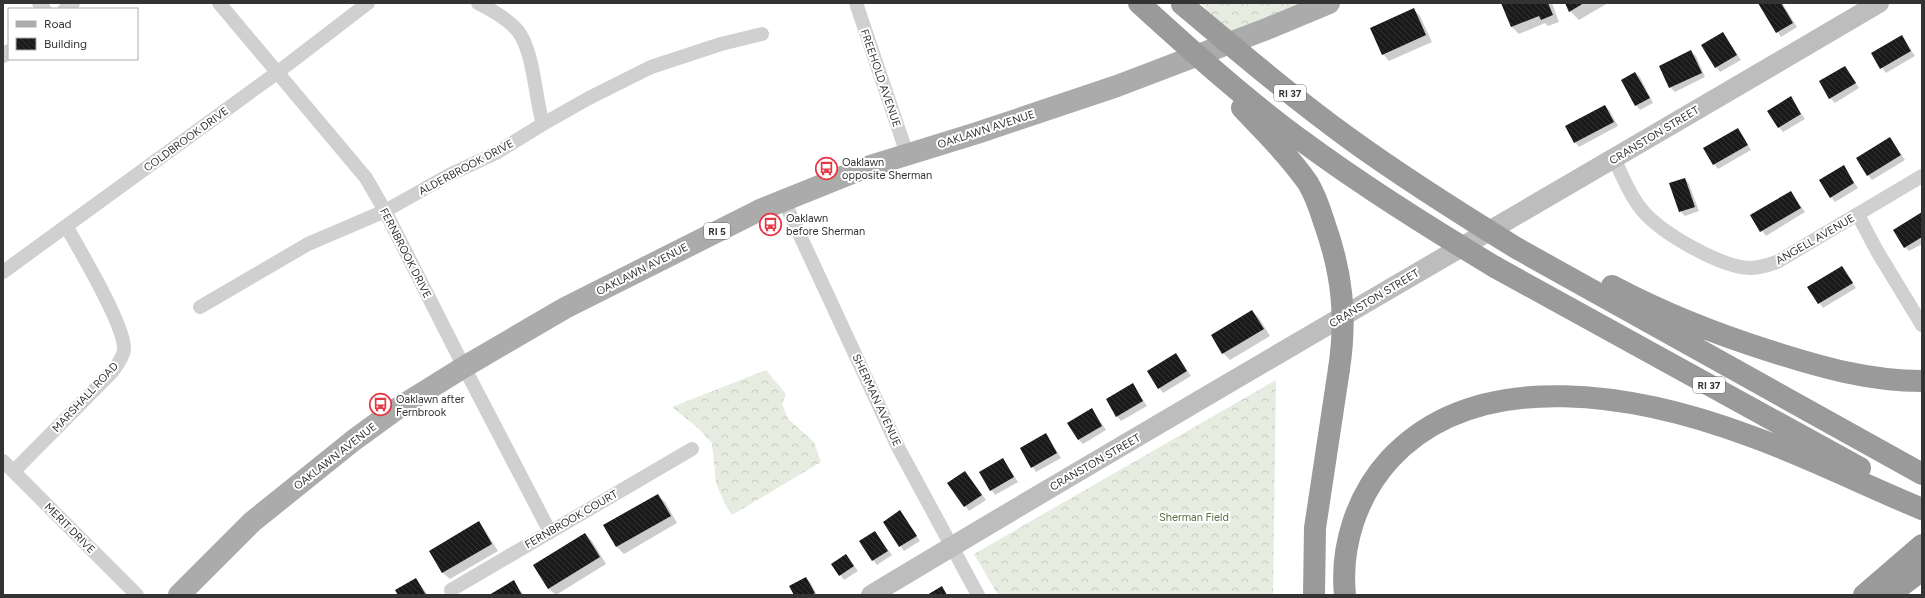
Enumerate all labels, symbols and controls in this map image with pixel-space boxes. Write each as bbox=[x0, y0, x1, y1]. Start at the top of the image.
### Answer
legend bbox=[8, 8, 138, 60]
text: Road bbox=[44, 17, 72, 31]
street label: FREEHOLD AVENUE bbox=[858, 28, 903, 129]
text: Building bbox=[44, 37, 87, 51]
road number: RI 37 bbox=[1274, 85, 1306, 101]
street label: COLDBROOK DRIVE bbox=[141, 104, 231, 174]
street label: CRANSTON STREET bbox=[1607, 104, 1701, 167]
street label: OAKLAWN AVENUE bbox=[936, 108, 1036, 151]
street label: ALDERBROOK DRIVE bbox=[416, 137, 516, 198]
bus stop icon: Oaklawn opposite Sherman bbox=[813, 155, 839, 181]
place label: Oaklawn opposite Sherman bbox=[842, 156, 932, 182]
street label: FERNBROOK DRIVE bbox=[377, 206, 434, 301]
bus stop icon: Oaklawn before Sherman bbox=[757, 211, 783, 237]
place label: Oaklawn before Sherman bbox=[786, 212, 865, 238]
street label: ANGELL AVENUE bbox=[1774, 212, 1857, 267]
road number: RI 5 bbox=[704, 223, 730, 239]
street label: OAKLAWN AVENUE bbox=[594, 241, 690, 298]
street label: CRANSTON STREET bbox=[1327, 267, 1421, 330]
street label: SHERMAN AVENUE bbox=[849, 352, 904, 448]
street label: MARSHALL ROAD bbox=[50, 359, 121, 435]
road number: RI 37 bbox=[1693, 377, 1725, 393]
bus stop icon: Oaklawn after Fernbrook bbox=[368, 392, 394, 418]
place label: Oaklawn after Fernbrook bbox=[396, 393, 465, 419]
street label: OAKLAWN AVENUE bbox=[291, 420, 379, 493]
street label: CRANSTON STREET bbox=[1048, 431, 1143, 494]
street label: FERNBROOK COURT bbox=[522, 488, 620, 551]
street label: MERIT DRIVE bbox=[42, 500, 98, 556]
park label: Sherman Field bbox=[1159, 511, 1229, 524]

